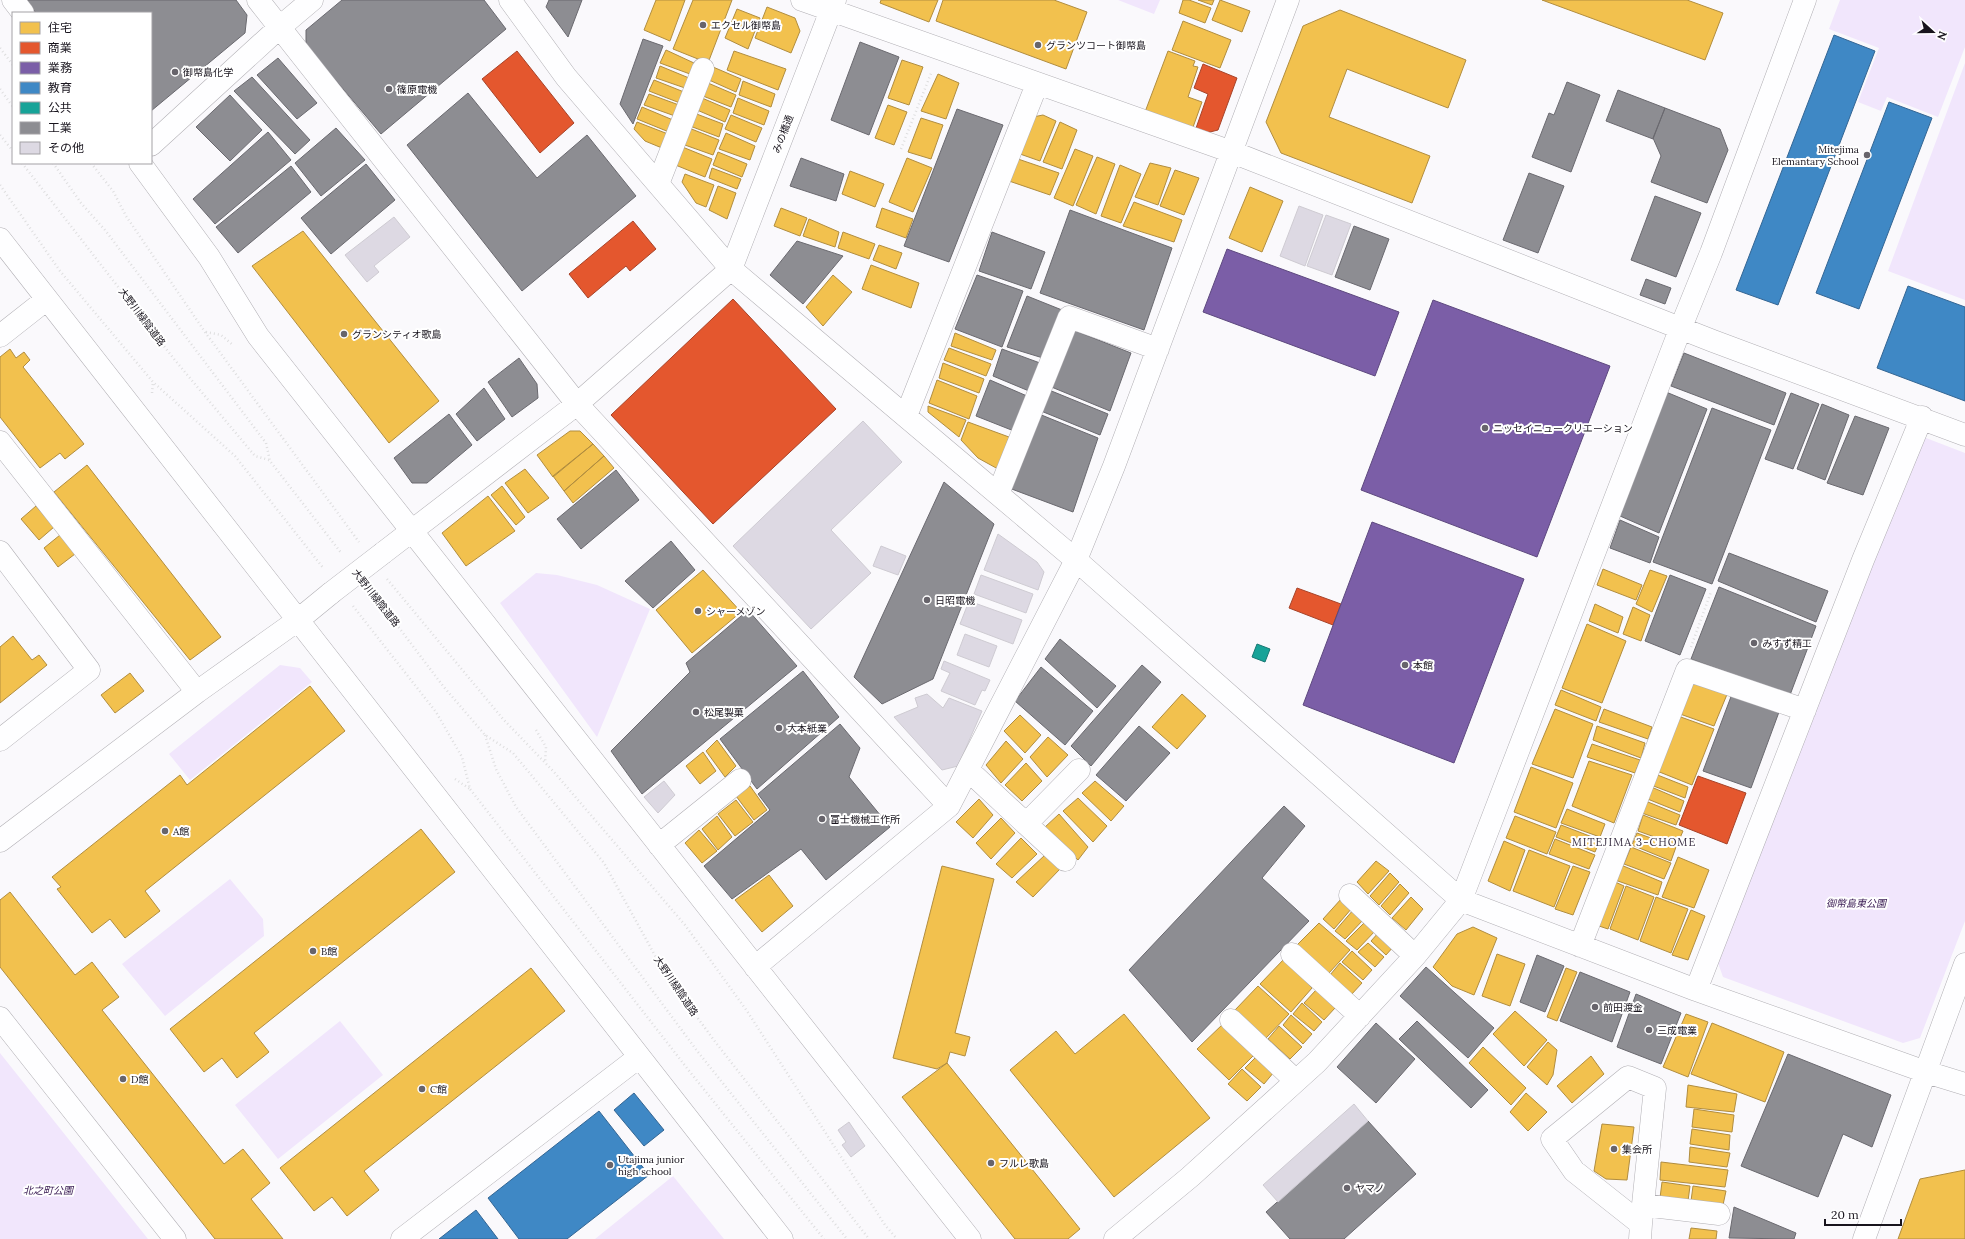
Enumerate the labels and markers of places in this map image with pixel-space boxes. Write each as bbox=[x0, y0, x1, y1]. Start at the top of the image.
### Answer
place label: エクセル御幣島 bbox=[711, 19, 781, 32]
marker: エクセル御幣島 bbox=[698, 20, 708, 30]
place label: グランツコート御幣島 bbox=[1046, 39, 1146, 52]
marker: グランツコート御幣島 bbox=[1033, 40, 1043, 50]
place label: 御幣島化学 bbox=[183, 66, 233, 79]
marker: 御幣島化学 bbox=[170, 67, 180, 77]
place label: 篠原電機 bbox=[397, 83, 437, 96]
marker: 篠原電機 bbox=[384, 84, 394, 94]
place label: Mitejima Elemantary School bbox=[1772, 143, 1859, 168]
marker: Mitejima Elemantary School bbox=[1862, 150, 1872, 160]
place label: グランシティオ歌島 bbox=[352, 328, 441, 341]
marker: グランシティオ歌島 bbox=[339, 329, 349, 339]
place label: ニッセイニュークリエーション bbox=[1493, 422, 1633, 435]
marker: ニッセイニュークリエーション bbox=[1480, 423, 1490, 433]
place label: 日昭電機 bbox=[935, 594, 975, 607]
marker: 日昭電機 bbox=[922, 595, 932, 605]
place label: シャーメゾン bbox=[706, 605, 766, 618]
marker: シャーメゾン bbox=[693, 606, 703, 616]
place label: みすず精工 bbox=[1762, 637, 1812, 650]
marker: みすず精工 bbox=[1749, 638, 1759, 648]
place label: 本館 bbox=[1413, 659, 1433, 672]
marker: 本館 bbox=[1400, 660, 1410, 670]
place label: 松尾製菓 bbox=[704, 706, 744, 719]
marker: 松尾製菓 bbox=[691, 707, 701, 717]
place label: 大本紙業 bbox=[787, 722, 827, 735]
marker: 大本紙業 bbox=[774, 723, 784, 733]
place label: 富士機械工作所 bbox=[830, 813, 900, 826]
marker: 富士機械工作所 bbox=[817, 814, 827, 824]
place label: A館 bbox=[172, 825, 189, 838]
marker: A館 bbox=[160, 826, 170, 836]
place label: B館 bbox=[321, 945, 337, 958]
marker: B館 bbox=[308, 946, 318, 956]
place label: 前田渡金 bbox=[1603, 1001, 1643, 1014]
marker: 前田渡金 bbox=[1590, 1002, 1600, 1012]
place label: 三成電業 bbox=[1657, 1024, 1697, 1037]
marker: 三成電業 bbox=[1644, 1025, 1654, 1035]
place label: D館 bbox=[131, 1073, 148, 1086]
marker: D館 bbox=[118, 1074, 128, 1084]
place label: C館 bbox=[430, 1083, 447, 1096]
marker: C館 bbox=[417, 1084, 427, 1094]
place label: 集会所 bbox=[1622, 1143, 1652, 1156]
marker: 集会所 bbox=[1609, 1144, 1619, 1154]
place label: Utajima junior high school bbox=[618, 1153, 685, 1178]
place label: フルレ歌島 bbox=[999, 1157, 1049, 1170]
marker: フルレ歌島 bbox=[986, 1158, 996, 1168]
marker: Utajima junior high school bbox=[605, 1160, 615, 1170]
place label: ヤマノ bbox=[1355, 1182, 1385, 1195]
marker: ヤマノ bbox=[1342, 1183, 1352, 1193]

